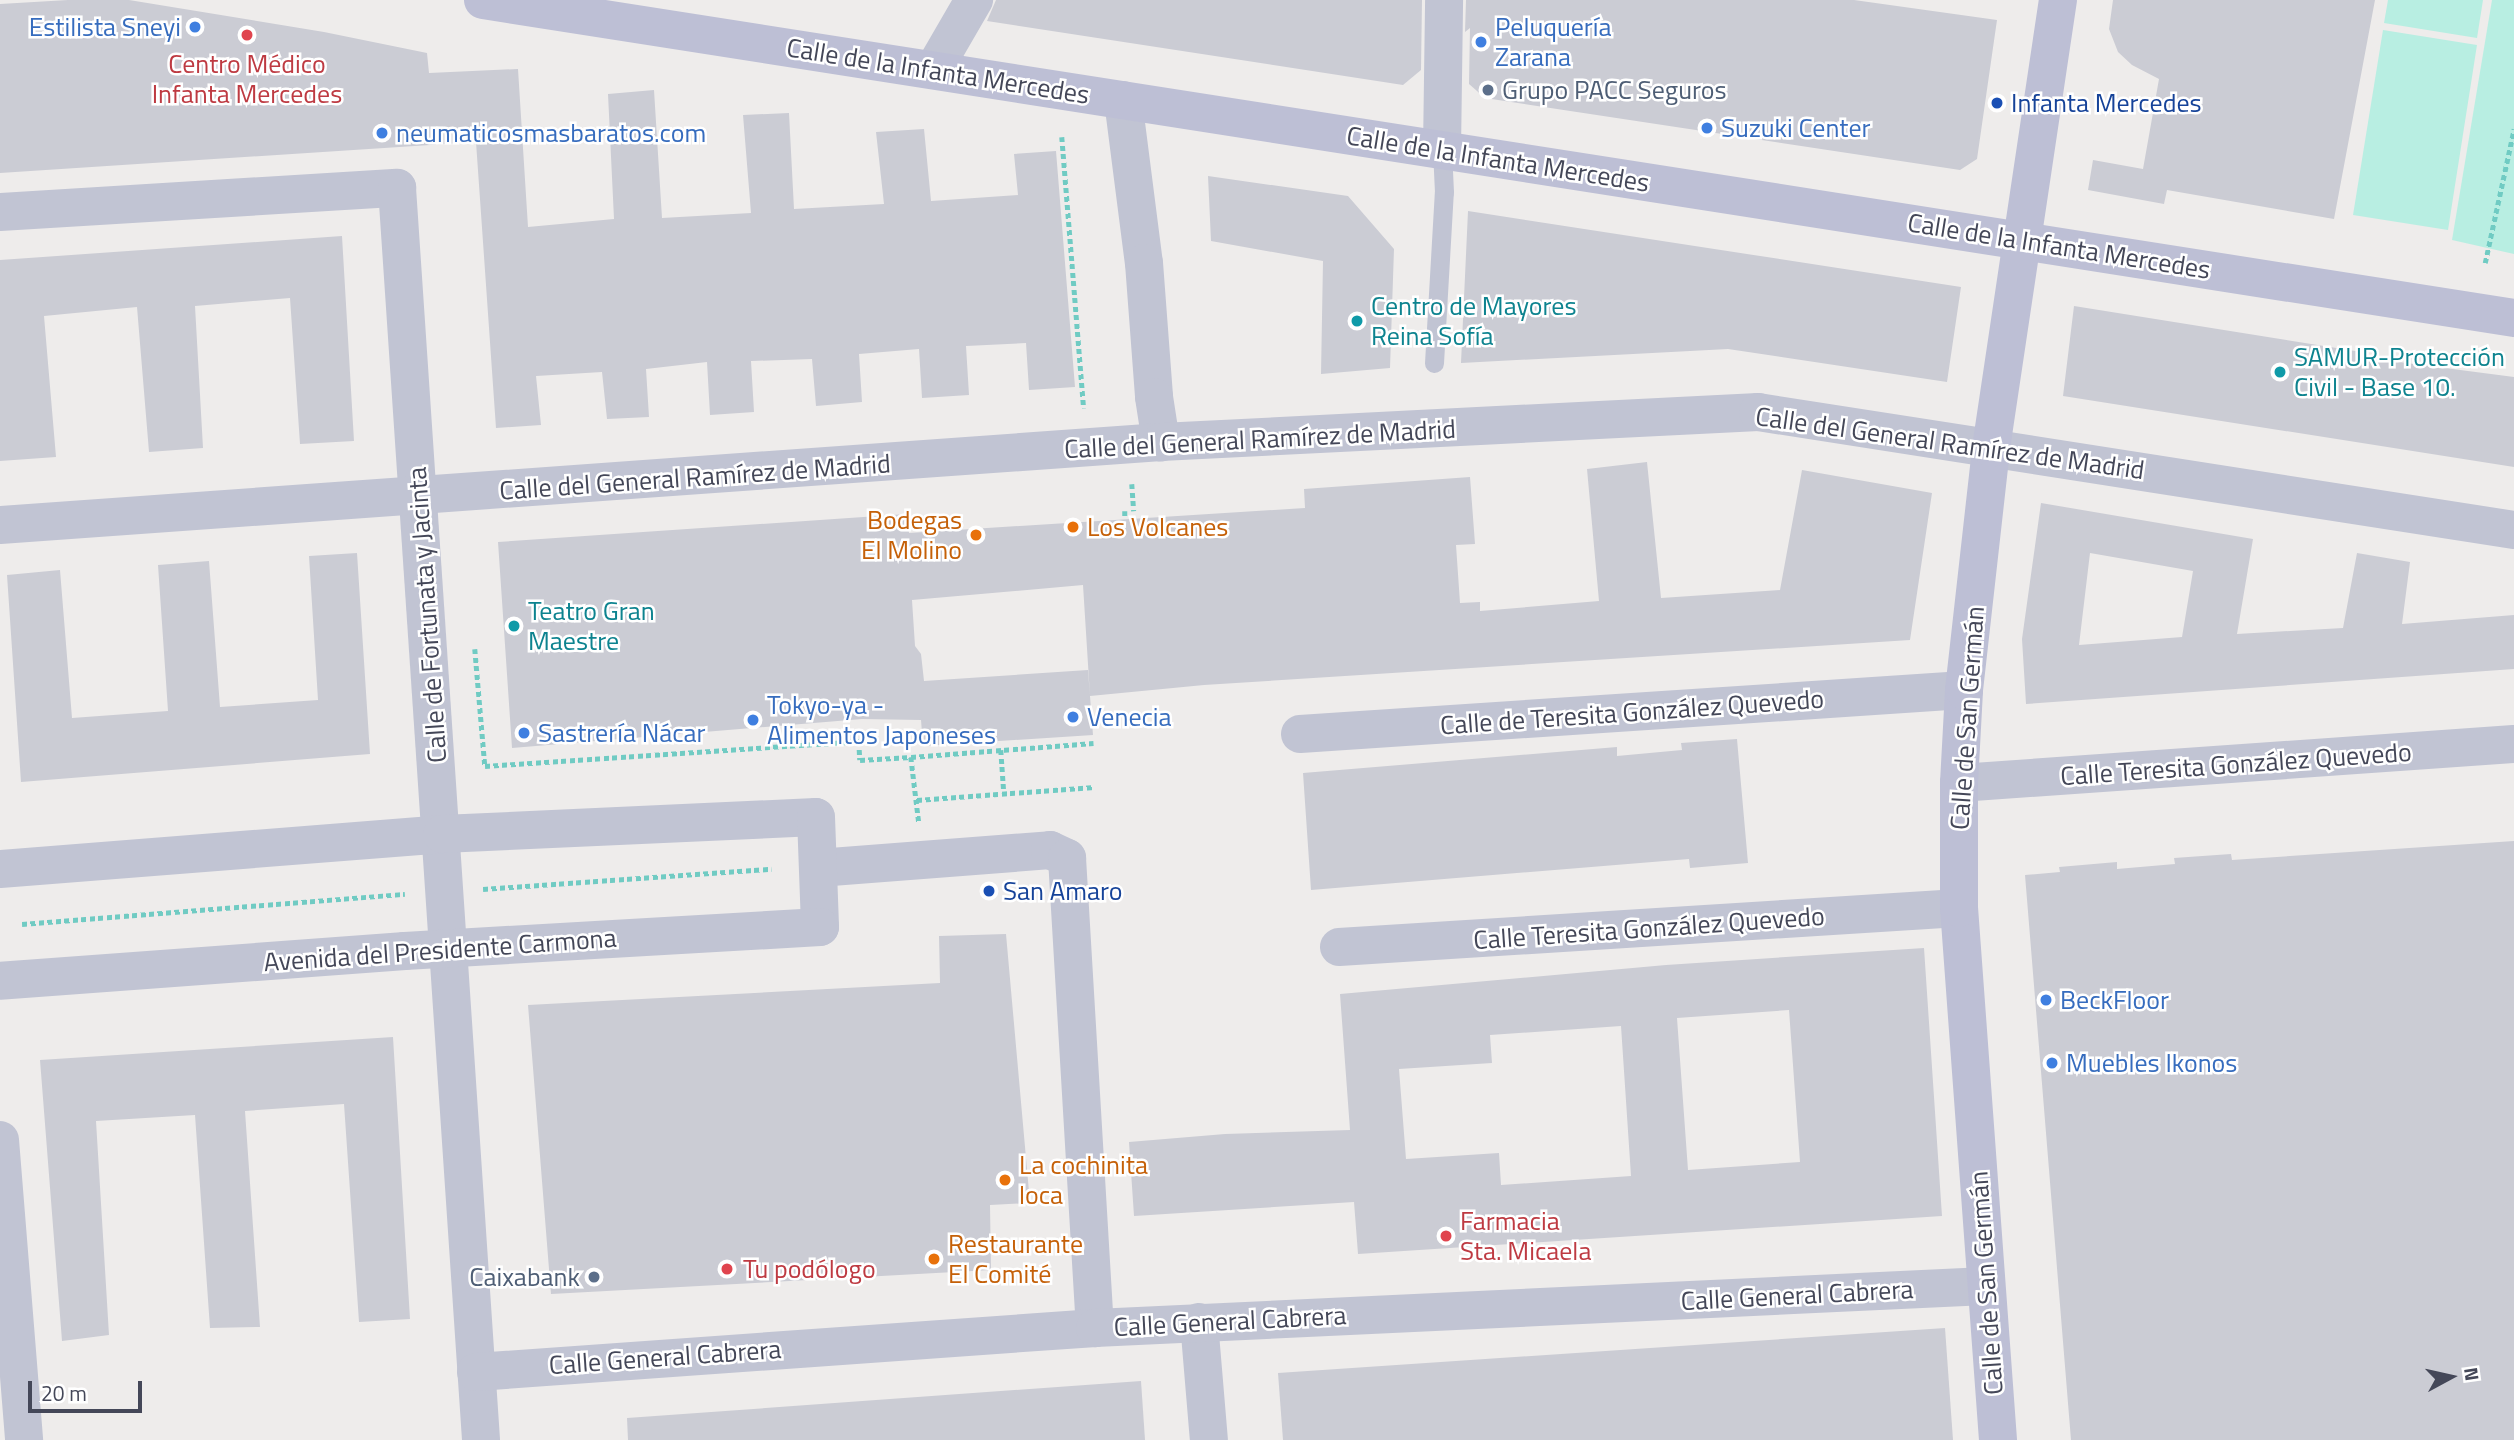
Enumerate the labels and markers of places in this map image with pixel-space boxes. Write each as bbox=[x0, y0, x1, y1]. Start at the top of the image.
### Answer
place label: Estilista Sneyi bbox=[29, 11, 181, 43]
place label: Peluquería Zarana bbox=[1495, 11, 1612, 72]
marker: Estilista Sneyi bbox=[187, 19, 203, 35]
marker: Centro Médico Infanta Mercedes bbox=[237, 25, 257, 45]
marker: Peluquería Zarana bbox=[1473, 34, 1489, 50]
place label: Centro Médico Infanta Mercedes bbox=[152, 48, 342, 110]
place label: Grupo PACC Seguros bbox=[1502, 74, 1727, 106]
marker: Grupo PACC Seguros bbox=[1480, 82, 1496, 98]
place label: Infanta Mercedes bbox=[2011, 87, 2202, 119]
marker: Infanta Mercedes bbox=[1989, 95, 2005, 111]
place label: Suzuki Center bbox=[1721, 112, 1871, 144]
place label: neumaticosmasbaratos.com bbox=[396, 117, 706, 149]
marker: Suzuki Center bbox=[1699, 120, 1715, 136]
marker: neumaticosmasbaratos.com bbox=[374, 125, 390, 141]
place label: Centro de Mayores Reina Sofía bbox=[1371, 290, 1577, 352]
marker: Centro de Mayores Reina Sofía bbox=[1349, 313, 1365, 329]
place label: SAMUR-Protección Civil - Base 10. bbox=[2294, 341, 2505, 402]
marker: SAMUR-Protección Civil - Base 10. bbox=[2272, 364, 2288, 380]
place label: Bodegas El Molino bbox=[861, 504, 962, 566]
place label: Los Volcanes bbox=[1087, 511, 1228, 543]
marker: Los Volcanes bbox=[1065, 519, 1081, 535]
marker: Bodegas El Molino bbox=[968, 527, 984, 543]
place label: Teatro Gran Maestre bbox=[528, 595, 655, 656]
marker: Teatro Gran Maestre bbox=[506, 618, 522, 634]
place label: Tokyo-ya - Alimentos Japoneses bbox=[767, 689, 996, 750]
place label: Venecia bbox=[1087, 701, 1172, 733]
marker: Venecia bbox=[1065, 709, 1081, 725]
marker: Tokyo-ya - Alimentos Japoneses bbox=[745, 712, 761, 728]
place label: Sastrería Nácar bbox=[538, 717, 706, 749]
marker: Sastrería Nácar bbox=[516, 725, 532, 741]
place label: San Amaro bbox=[1003, 875, 1123, 907]
marker: San Amaro bbox=[981, 883, 997, 899]
place label: BeckFloor bbox=[2060, 984, 2169, 1016]
marker: BeckFloor bbox=[2038, 992, 2054, 1008]
place label: Muebles Ikonos bbox=[2066, 1047, 2237, 1079]
marker: Muebles Ikonos bbox=[2044, 1055, 2060, 1071]
place label: La cochinita loca bbox=[1019, 1149, 1148, 1210]
marker: La cochinita loca bbox=[997, 1172, 1013, 1188]
place label: Farmacia Sta. Micaela bbox=[1460, 1205, 1591, 1266]
place label: Restaurante El Comité bbox=[948, 1228, 1083, 1290]
marker: Farmacia Sta. Micaela bbox=[1438, 1228, 1454, 1244]
marker: Restaurante El Comité bbox=[926, 1251, 942, 1267]
place label: Tu podólogo bbox=[743, 1253, 876, 1285]
marker: Tu podólogo bbox=[717, 1259, 737, 1279]
place label: Caixabank bbox=[469, 1261, 580, 1293]
marker: Caixabank bbox=[586, 1269, 602, 1285]

